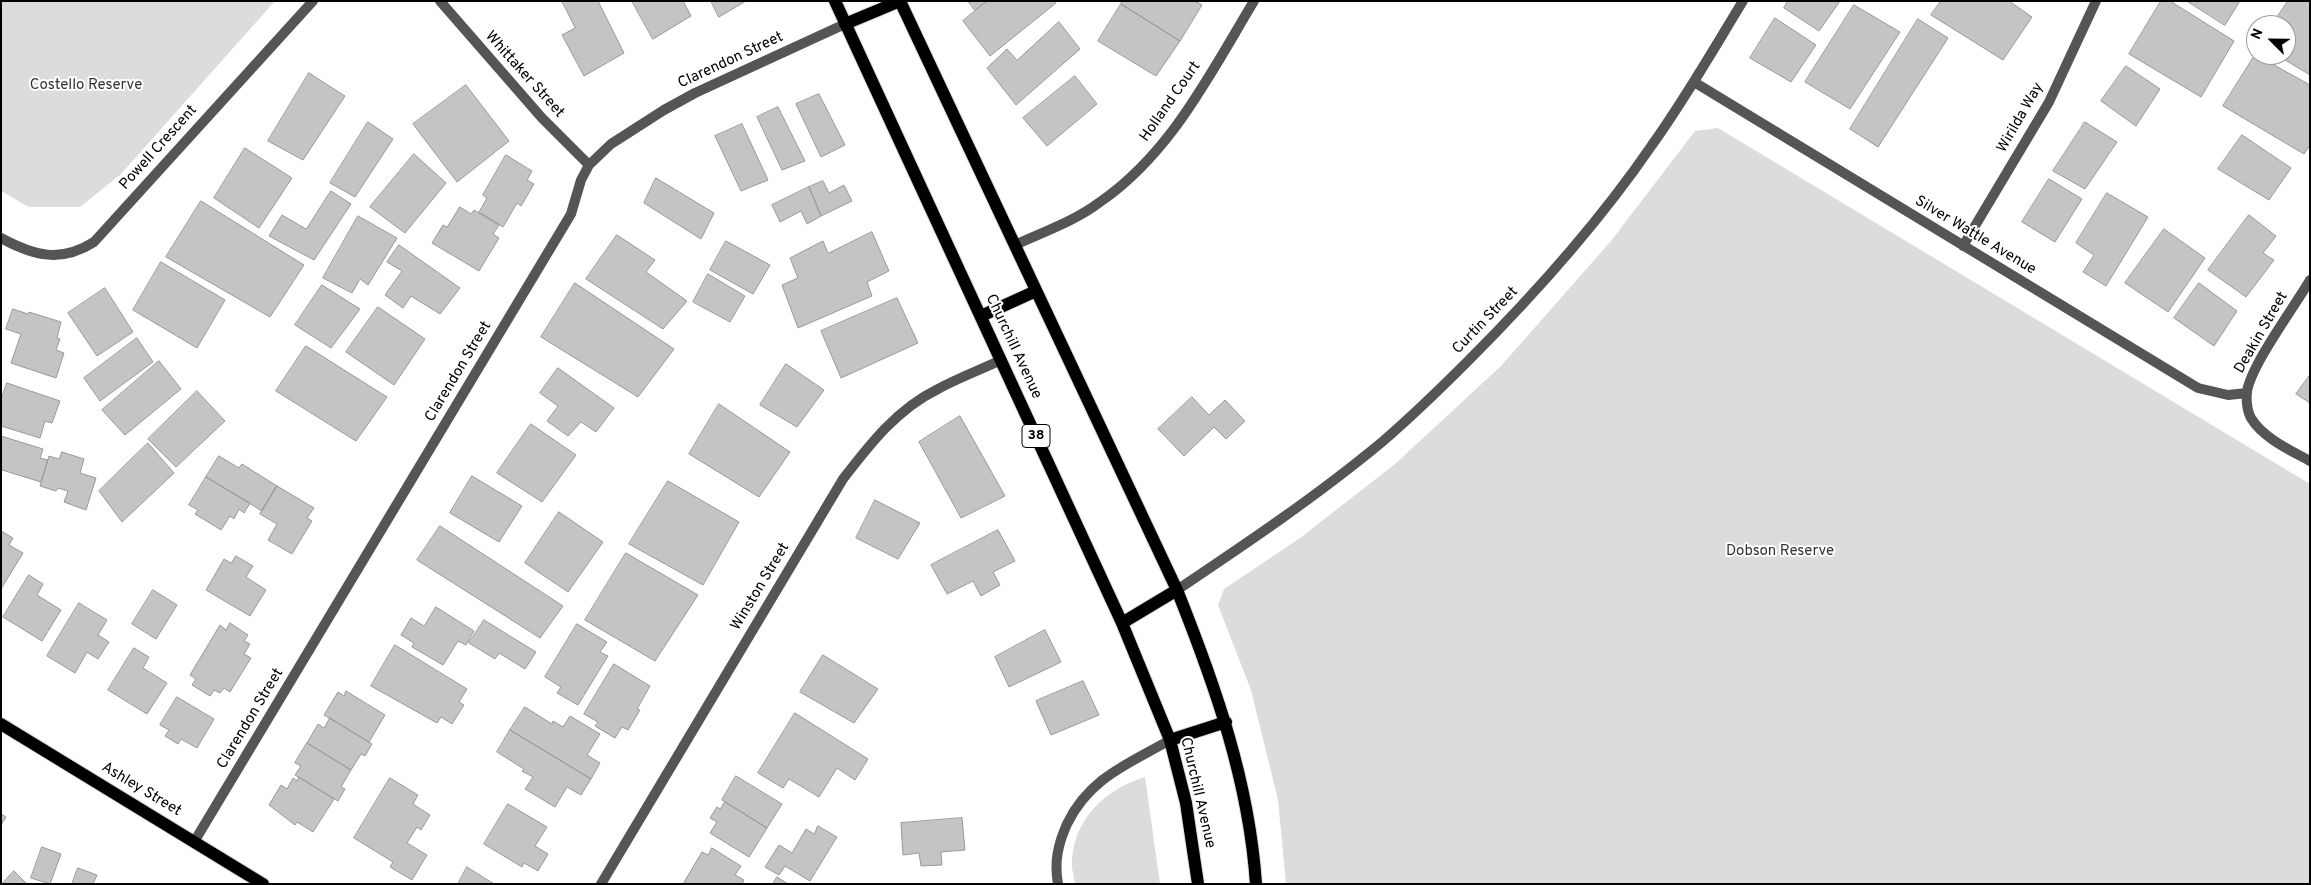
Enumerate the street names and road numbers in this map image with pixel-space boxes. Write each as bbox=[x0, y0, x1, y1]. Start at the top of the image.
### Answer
street label: Whittaker Street bbox=[480, 28, 568, 122]
street label: Clarendon Street bbox=[676, 29, 786, 93]
street label: Holland Court bbox=[1137, 58, 1205, 146]
street label: Wirilda Way bbox=[1994, 80, 2048, 156]
street label: Powell Crescent bbox=[116, 102, 202, 194]
street label: Silver Wattle Avenue bbox=[1911, 193, 2039, 279]
street label: Curtin Street bbox=[1449, 284, 1523, 358]
street label: Deakin Street bbox=[2231, 289, 2293, 377]
street label: Churchill Avenue bbox=[981, 292, 1045, 402]
street label: Clarendon Street bbox=[422, 318, 496, 426]
road number: 38 bbox=[1022, 424, 1050, 448]
street label: Winston Street bbox=[728, 540, 794, 634]
street label: Clarendon Street bbox=[214, 665, 288, 773]
street label: Churchill Avenue bbox=[1175, 736, 1219, 850]
street label: Ashley Street bbox=[98, 759, 184, 821]

